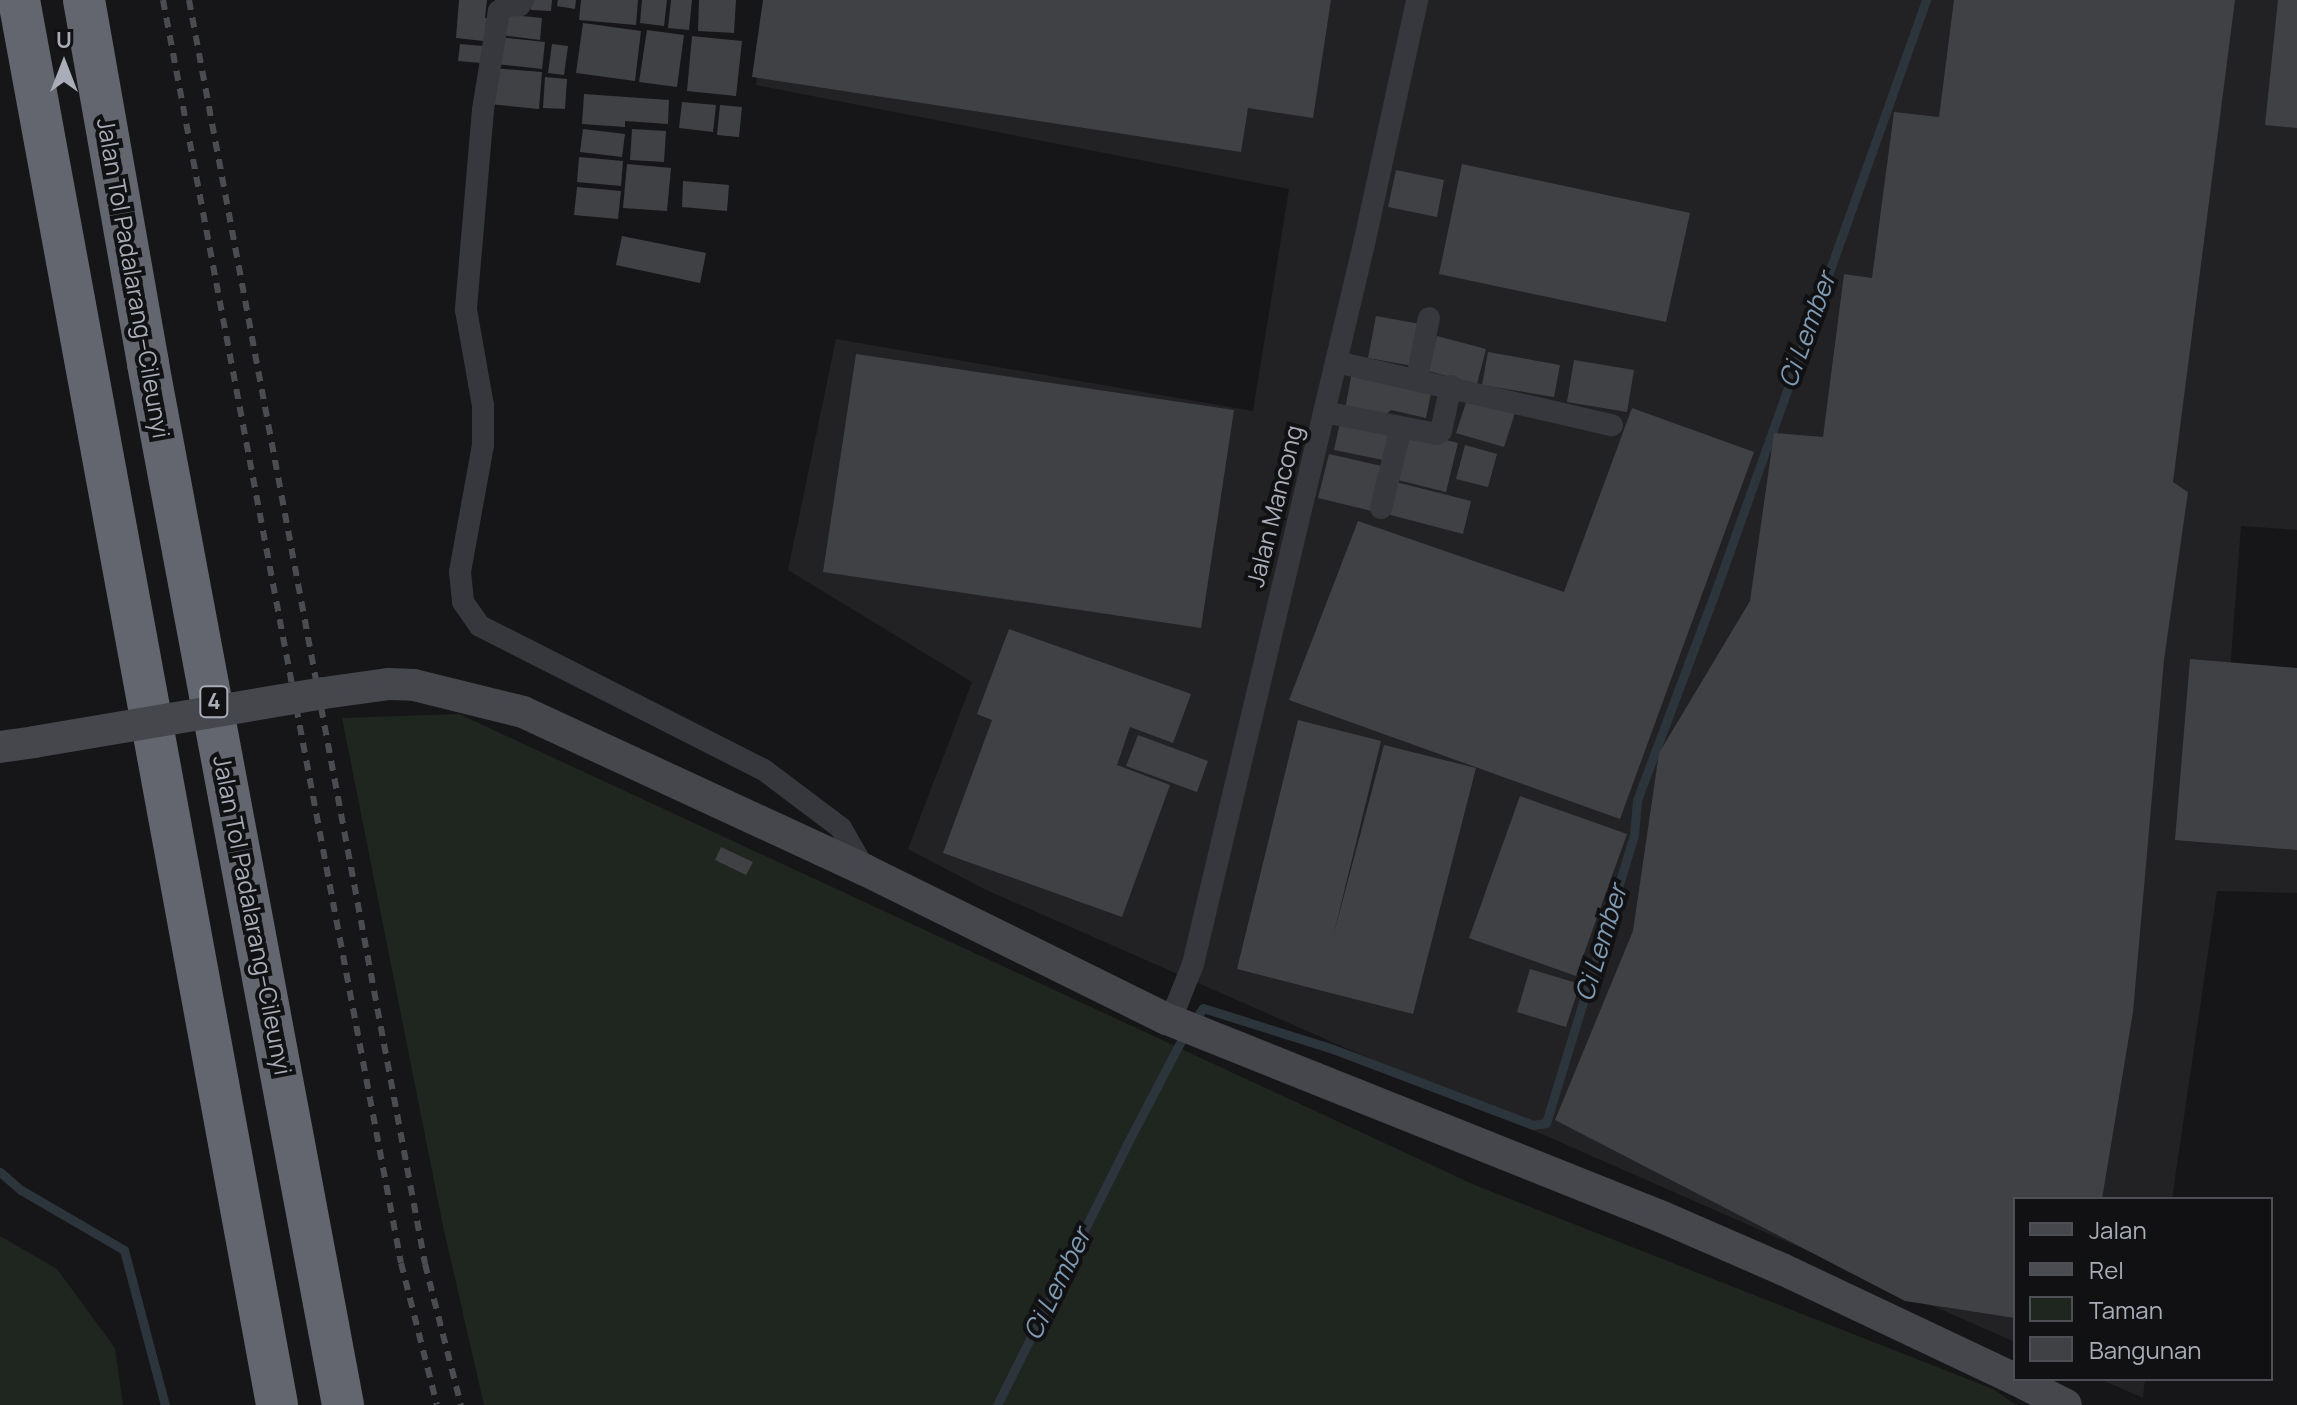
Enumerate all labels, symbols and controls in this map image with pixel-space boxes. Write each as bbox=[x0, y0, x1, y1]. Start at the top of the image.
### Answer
north arrow bbox=[24, 24, 104, 104]
text: U bbox=[56, 25, 72, 55]
street label: Jalan Tol Padalarang–Cileunyi bbox=[92, 116, 176, 440]
water label: Ci Lember bbox=[1772, 268, 1842, 392]
street label: Jalan Mancong bbox=[1240, 422, 1308, 590]
road number: 4 bbox=[198, 684, 230, 720]
street label: Jalan Tol Padalarang–Cileunyi bbox=[208, 753, 298, 1077]
water label: Ci Lember bbox=[1569, 881, 1633, 1005]
legend bbox=[2013, 1197, 2273, 1381]
text: Jalan bbox=[2089, 1213, 2147, 1246]
water label: Ci Lember bbox=[1017, 1223, 1097, 1345]
text: Rel bbox=[2089, 1253, 2124, 1286]
text: Taman bbox=[2089, 1293, 2163, 1326]
text: Bangunan bbox=[2089, 1333, 2202, 1366]

